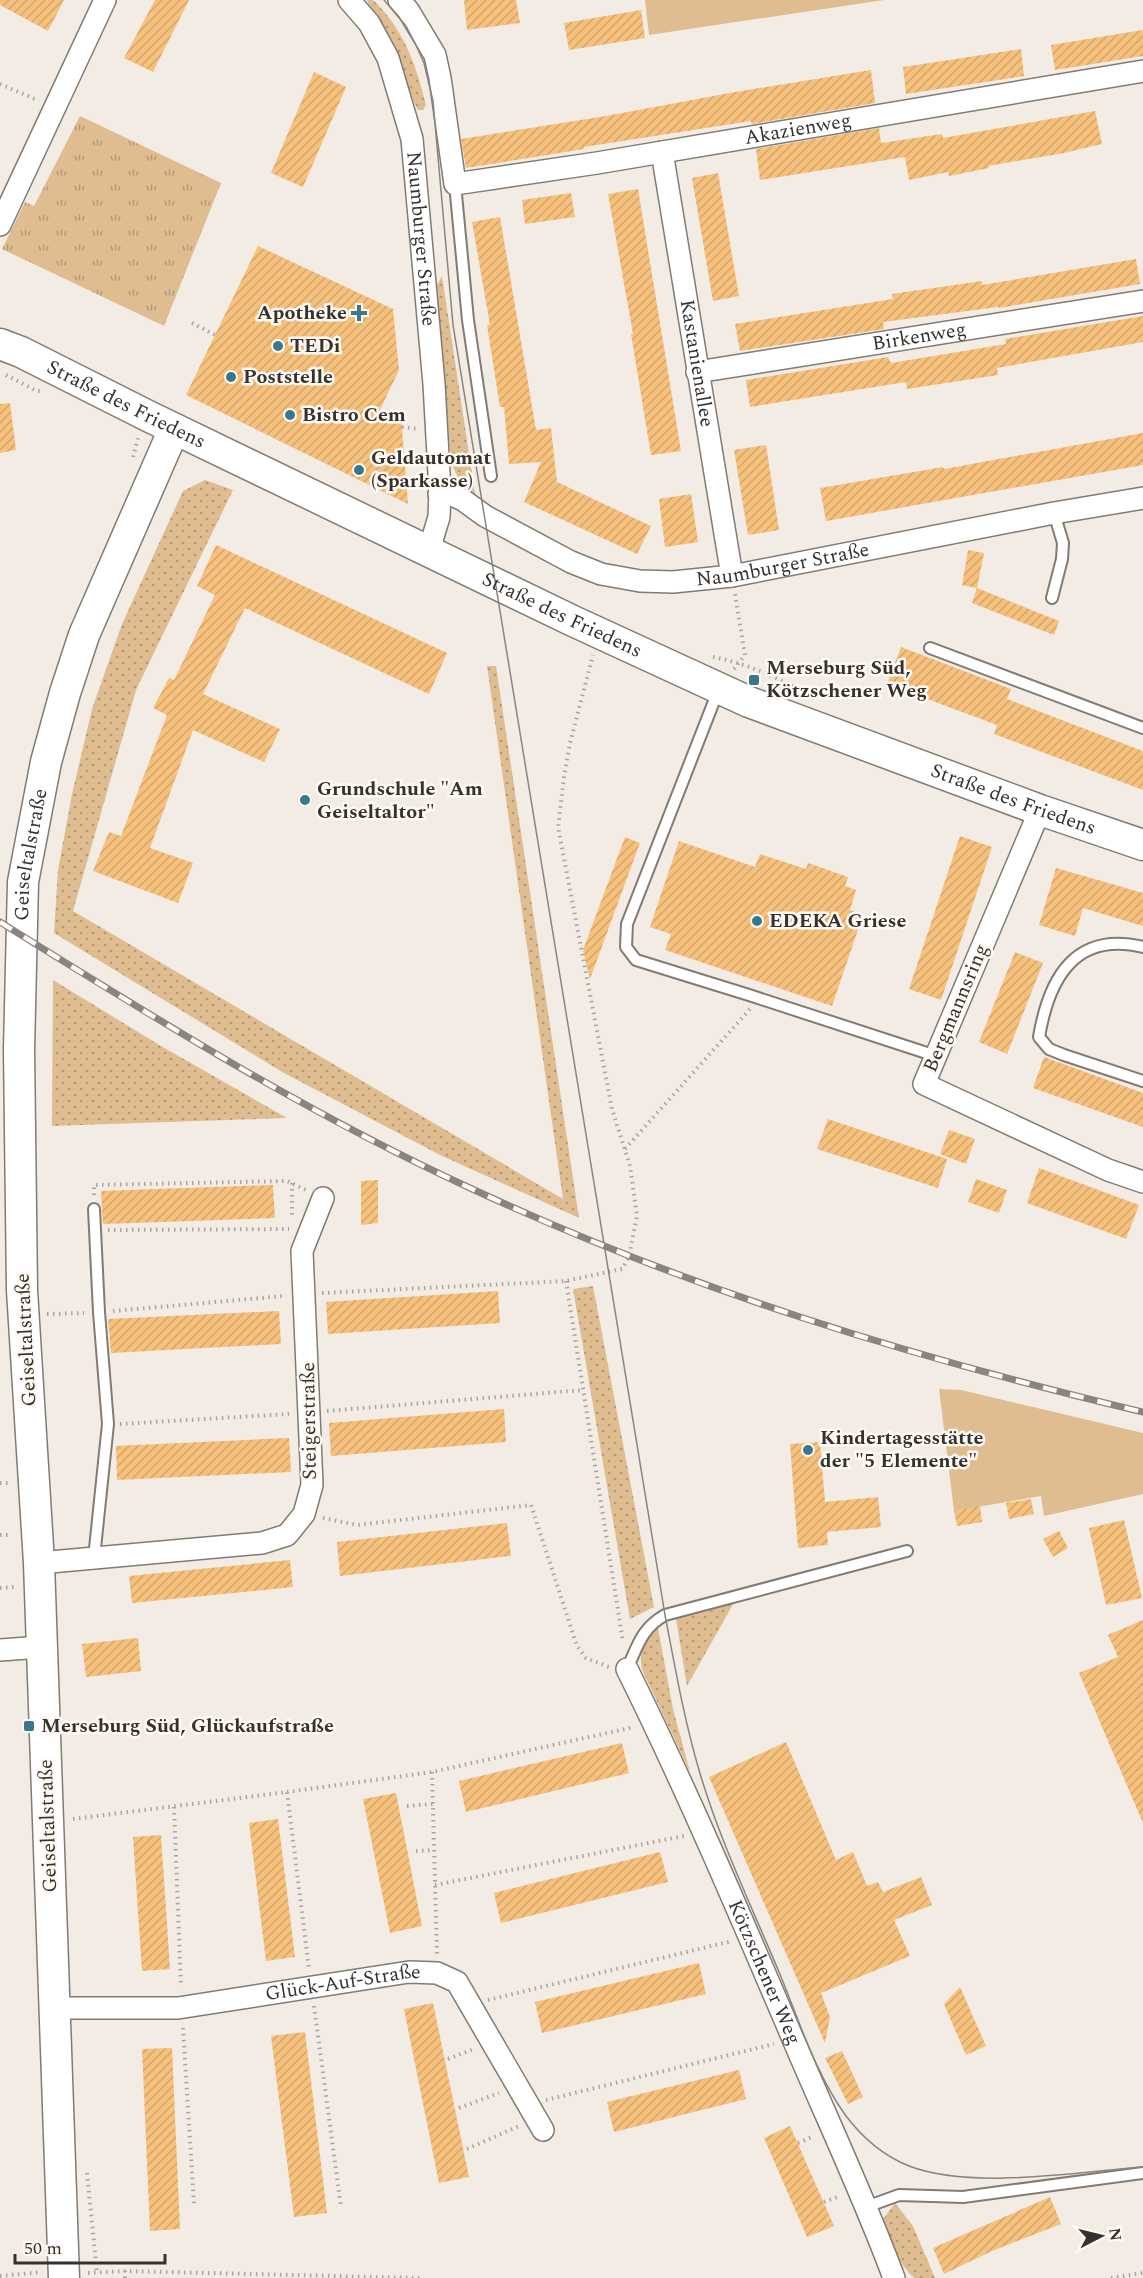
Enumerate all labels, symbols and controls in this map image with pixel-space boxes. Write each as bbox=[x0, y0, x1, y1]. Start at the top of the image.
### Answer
street label: Akazienweg bbox=[742, 105, 854, 153]
street label: Naumburger Straße bbox=[398, 150, 444, 327]
street label: Kastanienallee bbox=[672, 297, 722, 429]
place label: Apotheke bbox=[257, 298, 347, 328]
marker: Apotheke bbox=[352, 306, 366, 320]
street label: Birkenweg bbox=[870, 314, 968, 359]
place label: TEDi bbox=[290, 331, 340, 361]
marker: TEDi bbox=[271, 339, 285, 353]
street label: Straße des Friedens bbox=[41, 352, 211, 457]
place label: Poststelle bbox=[243, 362, 333, 392]
marker: Poststelle bbox=[224, 370, 238, 384]
place label: Bistro Cem bbox=[302, 400, 406, 430]
marker: Bistro Cem bbox=[283, 408, 297, 422]
place label: Geldautomat (Sparkasse) bbox=[371, 443, 491, 496]
marker: Geldautomat (Sparkasse) bbox=[352, 463, 366, 477]
street label: Naumburger Straße bbox=[695, 535, 872, 595]
street label: Straße des Friedens bbox=[477, 564, 647, 666]
place label: Merseburg Süd, Kötzschener Weg bbox=[766, 653, 927, 706]
marker: Merseburg Süd, Kötzschener Weg bbox=[747, 673, 761, 687]
street label: Straße des Friedens bbox=[926, 756, 1100, 843]
place label: Grundschule "Am Geiseltaltor" bbox=[317, 774, 483, 827]
street label: Geiseltalstraße bbox=[7, 786, 56, 921]
marker: Grundschule "Am Geiseltaltor" bbox=[298, 793, 312, 807]
place label: EDEKA Griese bbox=[769, 906, 906, 936]
marker: EDEKA Griese bbox=[750, 914, 764, 928]
street label: Bergmannsring bbox=[915, 939, 997, 1077]
street label: Geiseltalstraße bbox=[8, 1273, 44, 1407]
street label: Steigerstraße bbox=[293, 1362, 325, 1480]
place label: Kindertagesstätte der "5 Elemente" bbox=[820, 1423, 984, 1476]
marker: Kindertagesstätte der "5 Elemente" bbox=[801, 1443, 815, 1457]
place label: Merseburg Süd, Glückaufstraße bbox=[41, 1711, 334, 1741]
marker: Merseburg Süd, Glückaufstraße bbox=[22, 1719, 36, 1733]
street label: Geiseltalstraße bbox=[31, 1759, 65, 1893]
street label: Kötzschener Weg bbox=[720, 1895, 809, 2050]
street label: Glück-Auf-Straße bbox=[263, 1957, 421, 2009]
north arrow bbox=[1071, 2206, 1131, 2266]
text: N bbox=[1102, 2226, 1128, 2242]
scale bar bbox=[15, 2227, 165, 2265]
text: 50 m bbox=[24, 2235, 62, 2262]

